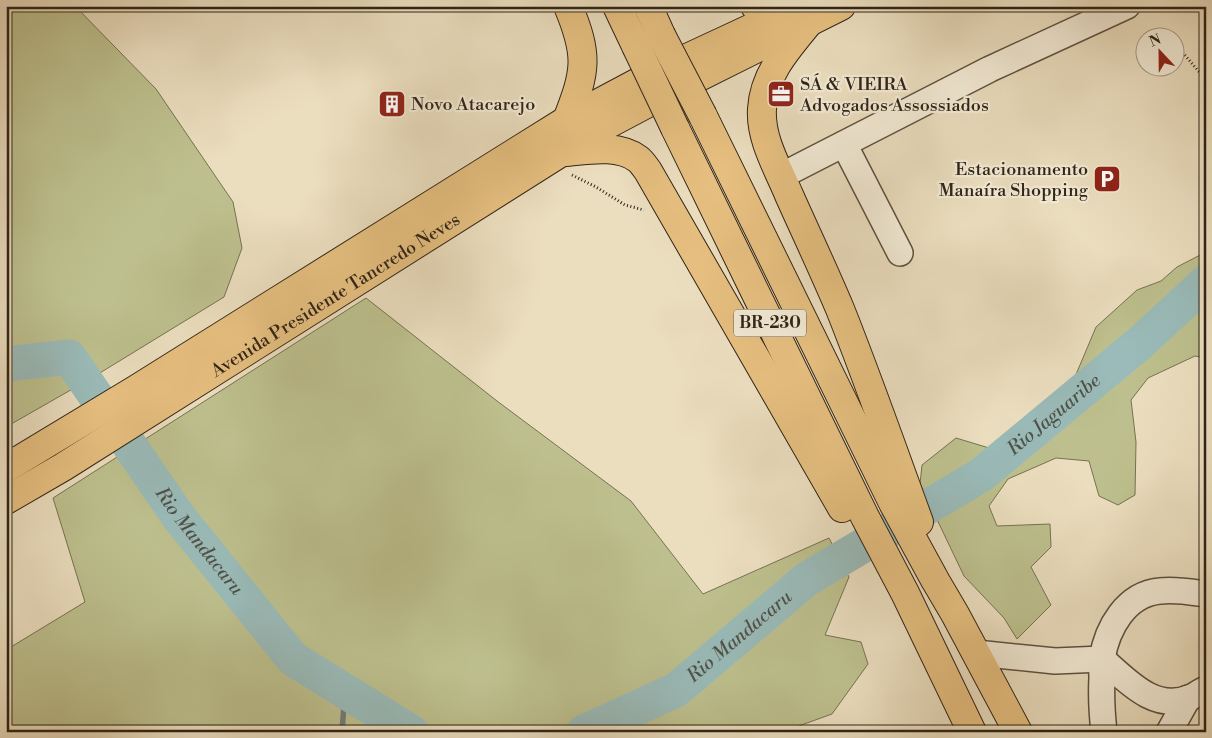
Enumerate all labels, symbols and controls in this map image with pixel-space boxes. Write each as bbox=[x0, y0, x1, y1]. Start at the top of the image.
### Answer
north arrow bbox=[1134, 28, 1184, 78]
text: N bbox=[1147, 30, 1164, 51]
place label: SÁ & VIEIRA Advogados Assossiados bbox=[799, 73, 989, 117]
office icon: SÁ & VIEIRA Advogados Assossiados bbox=[766, 79, 796, 109]
building icon: Novo Atacarejo bbox=[377, 89, 407, 119]
place label: Novo Atacarejo bbox=[411, 93, 535, 116]
place label: Estacionamento Manaíra Shopping bbox=[939, 158, 1089, 202]
parking icon: Estacionamento Manaíra Shopping bbox=[1092, 164, 1122, 194]
street label: Avenida Presidente Tancredo Neves bbox=[206, 208, 464, 383]
road number: BR-230 bbox=[734, 309, 806, 336]
water label: Rio Jaguaribe bbox=[1001, 369, 1106, 461]
water label: Rio Mandacaru bbox=[149, 482, 249, 600]
water label: Rio Mandacaru bbox=[681, 585, 797, 688]

